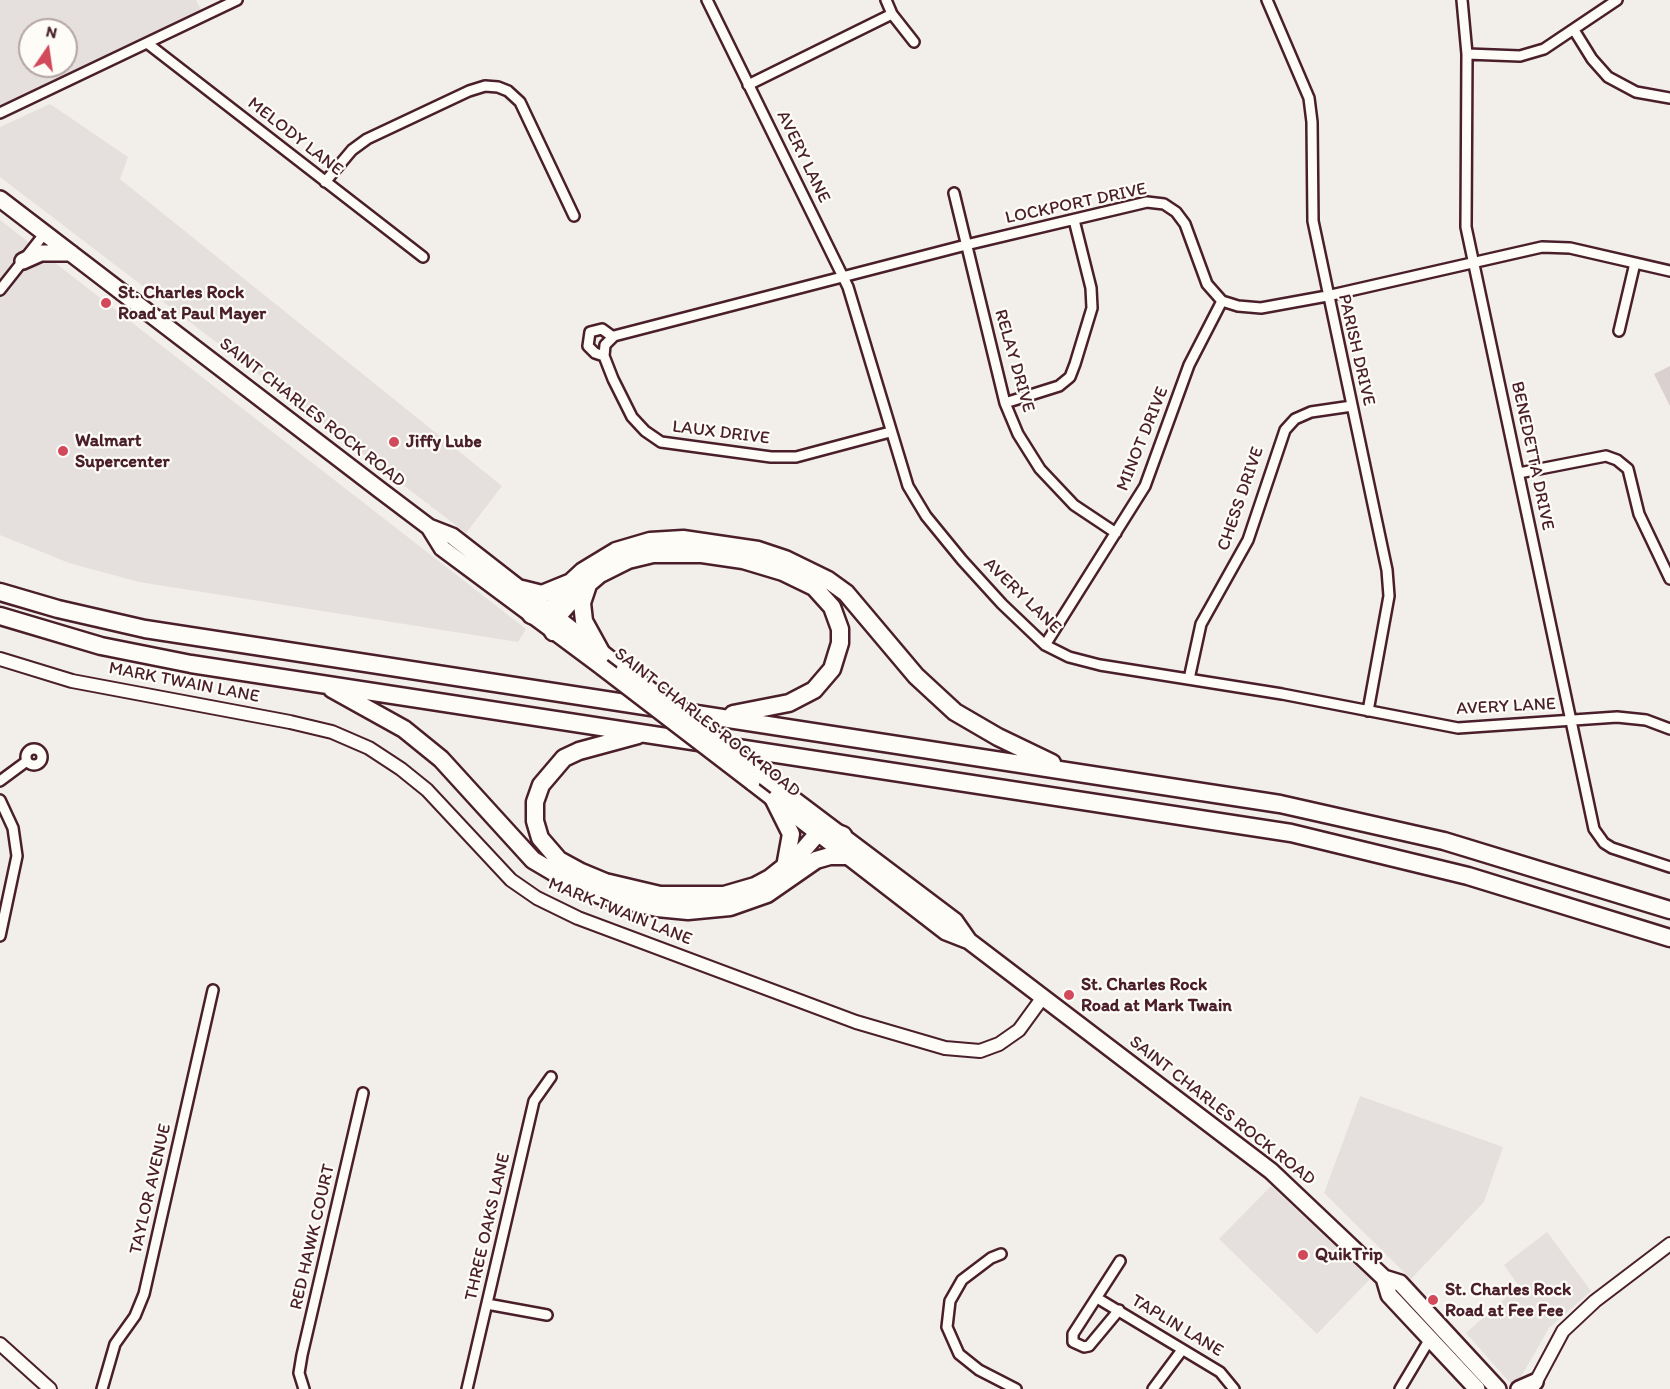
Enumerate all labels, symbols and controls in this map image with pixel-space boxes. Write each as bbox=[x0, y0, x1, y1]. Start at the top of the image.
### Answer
north arrow bbox=[18, 18, 78, 78]
text: N bbox=[44, 21, 59, 42]
street label: MELODY LANE bbox=[243, 93, 347, 181]
street label: AVERY LANE bbox=[771, 107, 835, 207]
street label: LOCKPORT DRIVE bbox=[1003, 178, 1149, 230]
place label: St. Charles Rock Road at Paul Mayer bbox=[118, 282, 266, 324]
street label: PARISH DRIVE bbox=[1333, 292, 1379, 408]
marker: St. Charles Rock Road at Paul Mayer bbox=[99, 296, 113, 310]
street label: RELAY DRIVE bbox=[989, 307, 1039, 415]
street label: SAINT CHARLES ROCK ROAD bbox=[215, 334, 409, 492]
street label: BENEDETTA DRIVE bbox=[1506, 379, 1558, 533]
street label: MINOT DRIVE bbox=[1112, 384, 1174, 494]
street label: LAUX DRIVE bbox=[671, 416, 771, 450]
place label: Walmart Supercenter bbox=[75, 430, 170, 472]
place label: Jiffy Lube bbox=[406, 431, 482, 453]
marker: Jiffy Lube bbox=[387, 435, 401, 449]
marker: Walmart Supercenter bbox=[56, 444, 70, 458]
street label: CHESS DRIVE bbox=[1213, 444, 1269, 554]
street label: AVERY LANE bbox=[979, 554, 1065, 638]
street label: SAINT CHARLES ROCK ROAD bbox=[610, 644, 804, 802]
street label: MARK TWAIN LANE bbox=[107, 658, 261, 708]
street label: AVERY LANE bbox=[1456, 694, 1556, 720]
street label: MARK TWAIN LANE bbox=[545, 873, 695, 951]
place label: St. Charles Rock Road at Mark Twain bbox=[1081, 974, 1232, 1016]
marker: St. Charles Rock Road at Mark Twain bbox=[1062, 988, 1076, 1002]
street label: SAINT CHARLES ROCK ROAD bbox=[1125, 1032, 1319, 1190]
street label: TAYLOR AVENUE bbox=[125, 1122, 177, 1256]
street label: THREE OAKS LANE bbox=[461, 1151, 515, 1303]
street label: RED HAWK COURT bbox=[286, 1162, 340, 1312]
place label: QuikTrip bbox=[1315, 1244, 1383, 1266]
marker: QuikTrip bbox=[1296, 1248, 1310, 1262]
place label: St. Charles Rock Road at Fee Fee bbox=[1445, 1279, 1571, 1322]
street label: TAPLIN LANE bbox=[1127, 1290, 1227, 1362]
marker: St. Charles Rock Road at Fee Fee bbox=[1426, 1293, 1440, 1307]

